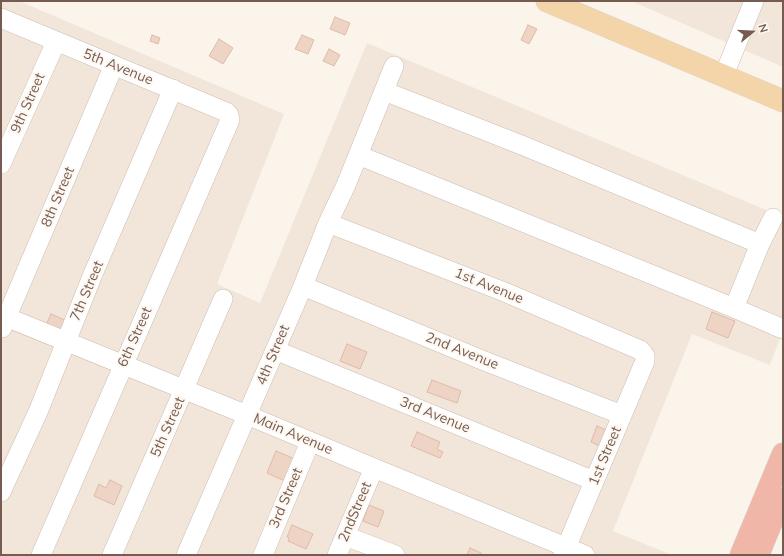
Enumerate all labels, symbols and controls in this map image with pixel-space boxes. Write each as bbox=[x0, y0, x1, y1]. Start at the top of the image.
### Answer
north arrow bbox=[732, 12, 772, 52]
text: N bbox=[755, 22, 771, 34]
street label: 5th Avenue bbox=[81, 45, 155, 89]
street label: 9th Street bbox=[7, 70, 49, 136]
street label: 8th Street bbox=[38, 164, 78, 230]
street label: 7th Street bbox=[67, 258, 107, 324]
street label: 1st Avenue bbox=[452, 265, 526, 307]
street label: 6th Street bbox=[114, 304, 156, 370]
street label: 4th Street bbox=[253, 322, 293, 388]
street label: 2nd Avenue bbox=[423, 329, 501, 373]
street label: 3rd Avenue bbox=[397, 393, 473, 437]
street label: 5th Street bbox=[147, 394, 189, 460]
street label: Main Avenue bbox=[251, 410, 335, 458]
street label: 1st Street bbox=[585, 424, 625, 488]
street label: 3rd Street bbox=[266, 465, 306, 531]
street label: 2ndStreet bbox=[335, 479, 375, 545]

